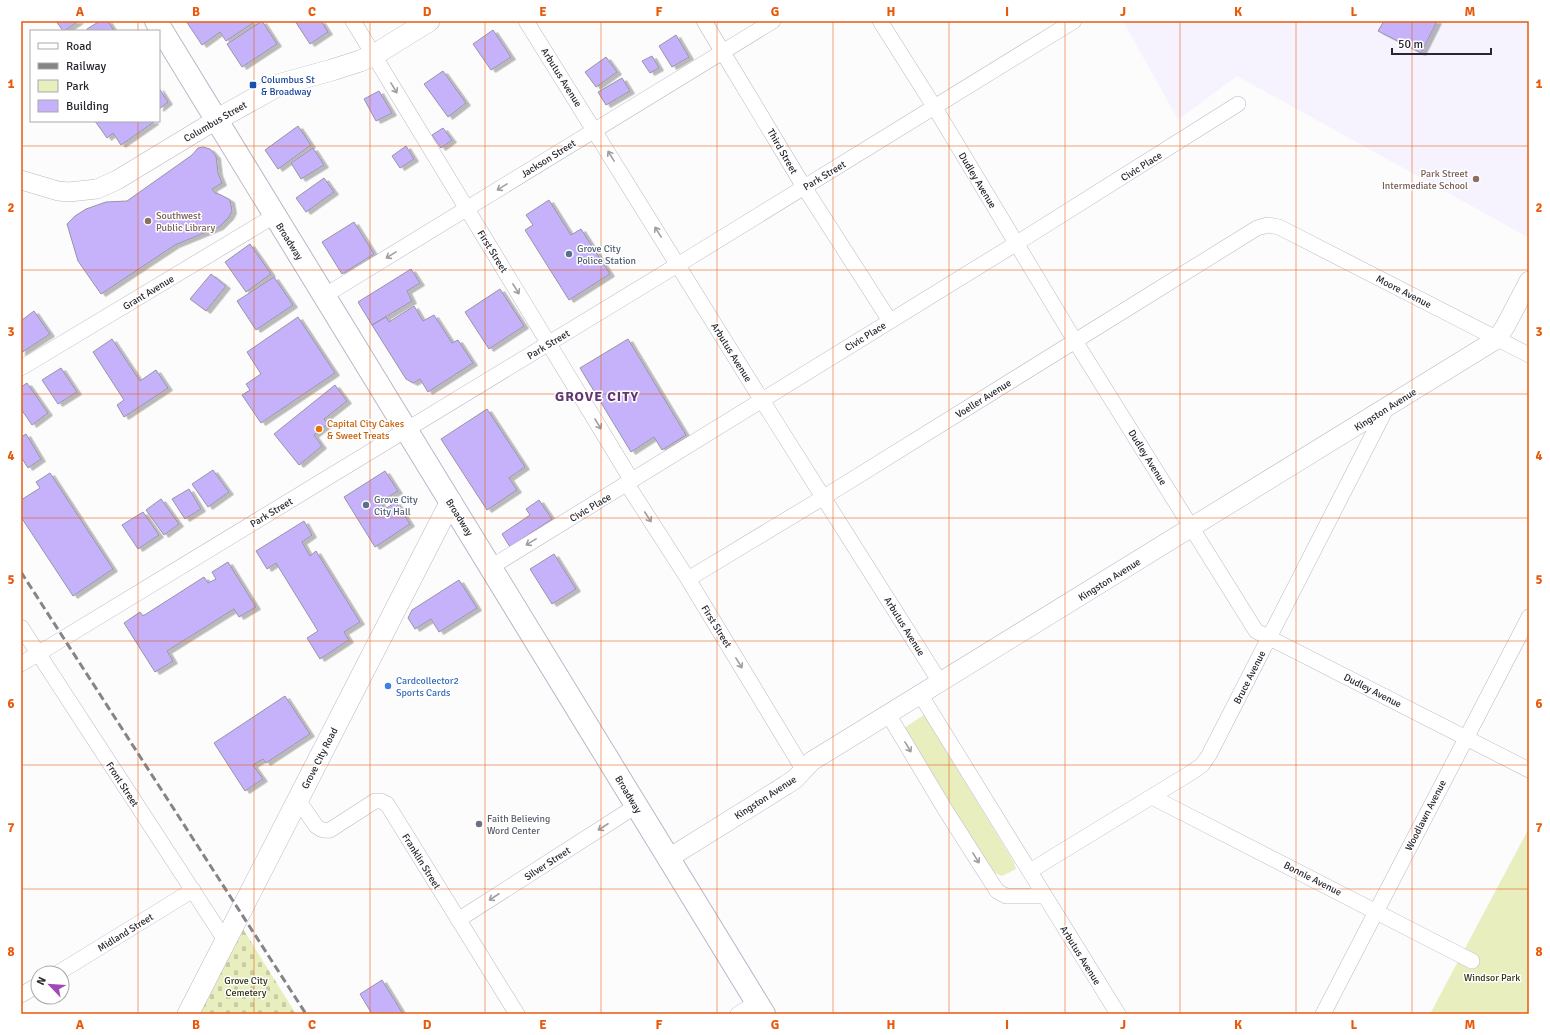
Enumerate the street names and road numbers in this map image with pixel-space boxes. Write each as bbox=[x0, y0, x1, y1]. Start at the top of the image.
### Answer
street label: Arbutus Avenue bbox=[538, 46, 584, 109]
street label: Columbus Street bbox=[182, 99, 250, 145]
street label: Third Street bbox=[764, 127, 800, 177]
street label: Jackson Street bbox=[519, 137, 579, 180]
street label: Dudley Avenue bbox=[956, 150, 999, 211]
street label: Civic Place bbox=[1119, 150, 1164, 184]
street label: Park Street bbox=[801, 158, 848, 193]
street label: Broadway bbox=[273, 221, 305, 263]
street label: First Street bbox=[474, 228, 510, 275]
street label: Grant Avenue bbox=[121, 273, 176, 313]
street label: Moore Avenue bbox=[1374, 273, 1433, 311]
street label: Civic Place bbox=[843, 320, 888, 354]
street label: Arbutus Avenue bbox=[708, 321, 754, 384]
street label: Park Street bbox=[525, 327, 572, 362]
street label: Voeller Avenue bbox=[954, 377, 1014, 421]
street label: Kingston Avenue bbox=[1352, 386, 1419, 434]
street label: Dudley Avenue bbox=[1125, 428, 1169, 487]
street label: Civic Place bbox=[568, 491, 613, 525]
street label: Park Street bbox=[248, 495, 295, 530]
street label: Broadway bbox=[443, 497, 475, 539]
street label: Kingston Avenue bbox=[1076, 556, 1143, 604]
street label: Arbutus Avenue bbox=[881, 595, 927, 658]
street label: First Street bbox=[698, 603, 734, 650]
street label: Bruce Avenue bbox=[1231, 649, 1268, 706]
street label: Dudley Avenue bbox=[1342, 671, 1403, 711]
street label: Grove City Road bbox=[299, 726, 340, 791]
street label: Front Street bbox=[103, 760, 141, 810]
street label: Kingston Avenue bbox=[732, 773, 799, 822]
street label: Broadway bbox=[612, 774, 644, 816]
street label: Woodlawn Avenue bbox=[1403, 778, 1449, 853]
street label: Franklin Street bbox=[399, 832, 443, 892]
street label: Silver Street bbox=[522, 844, 573, 883]
street label: Bonnie Avenue bbox=[1282, 859, 1343, 899]
street label: Midland Street bbox=[96, 911, 156, 955]
street label: Arbutus Avenue bbox=[1057, 924, 1103, 987]

